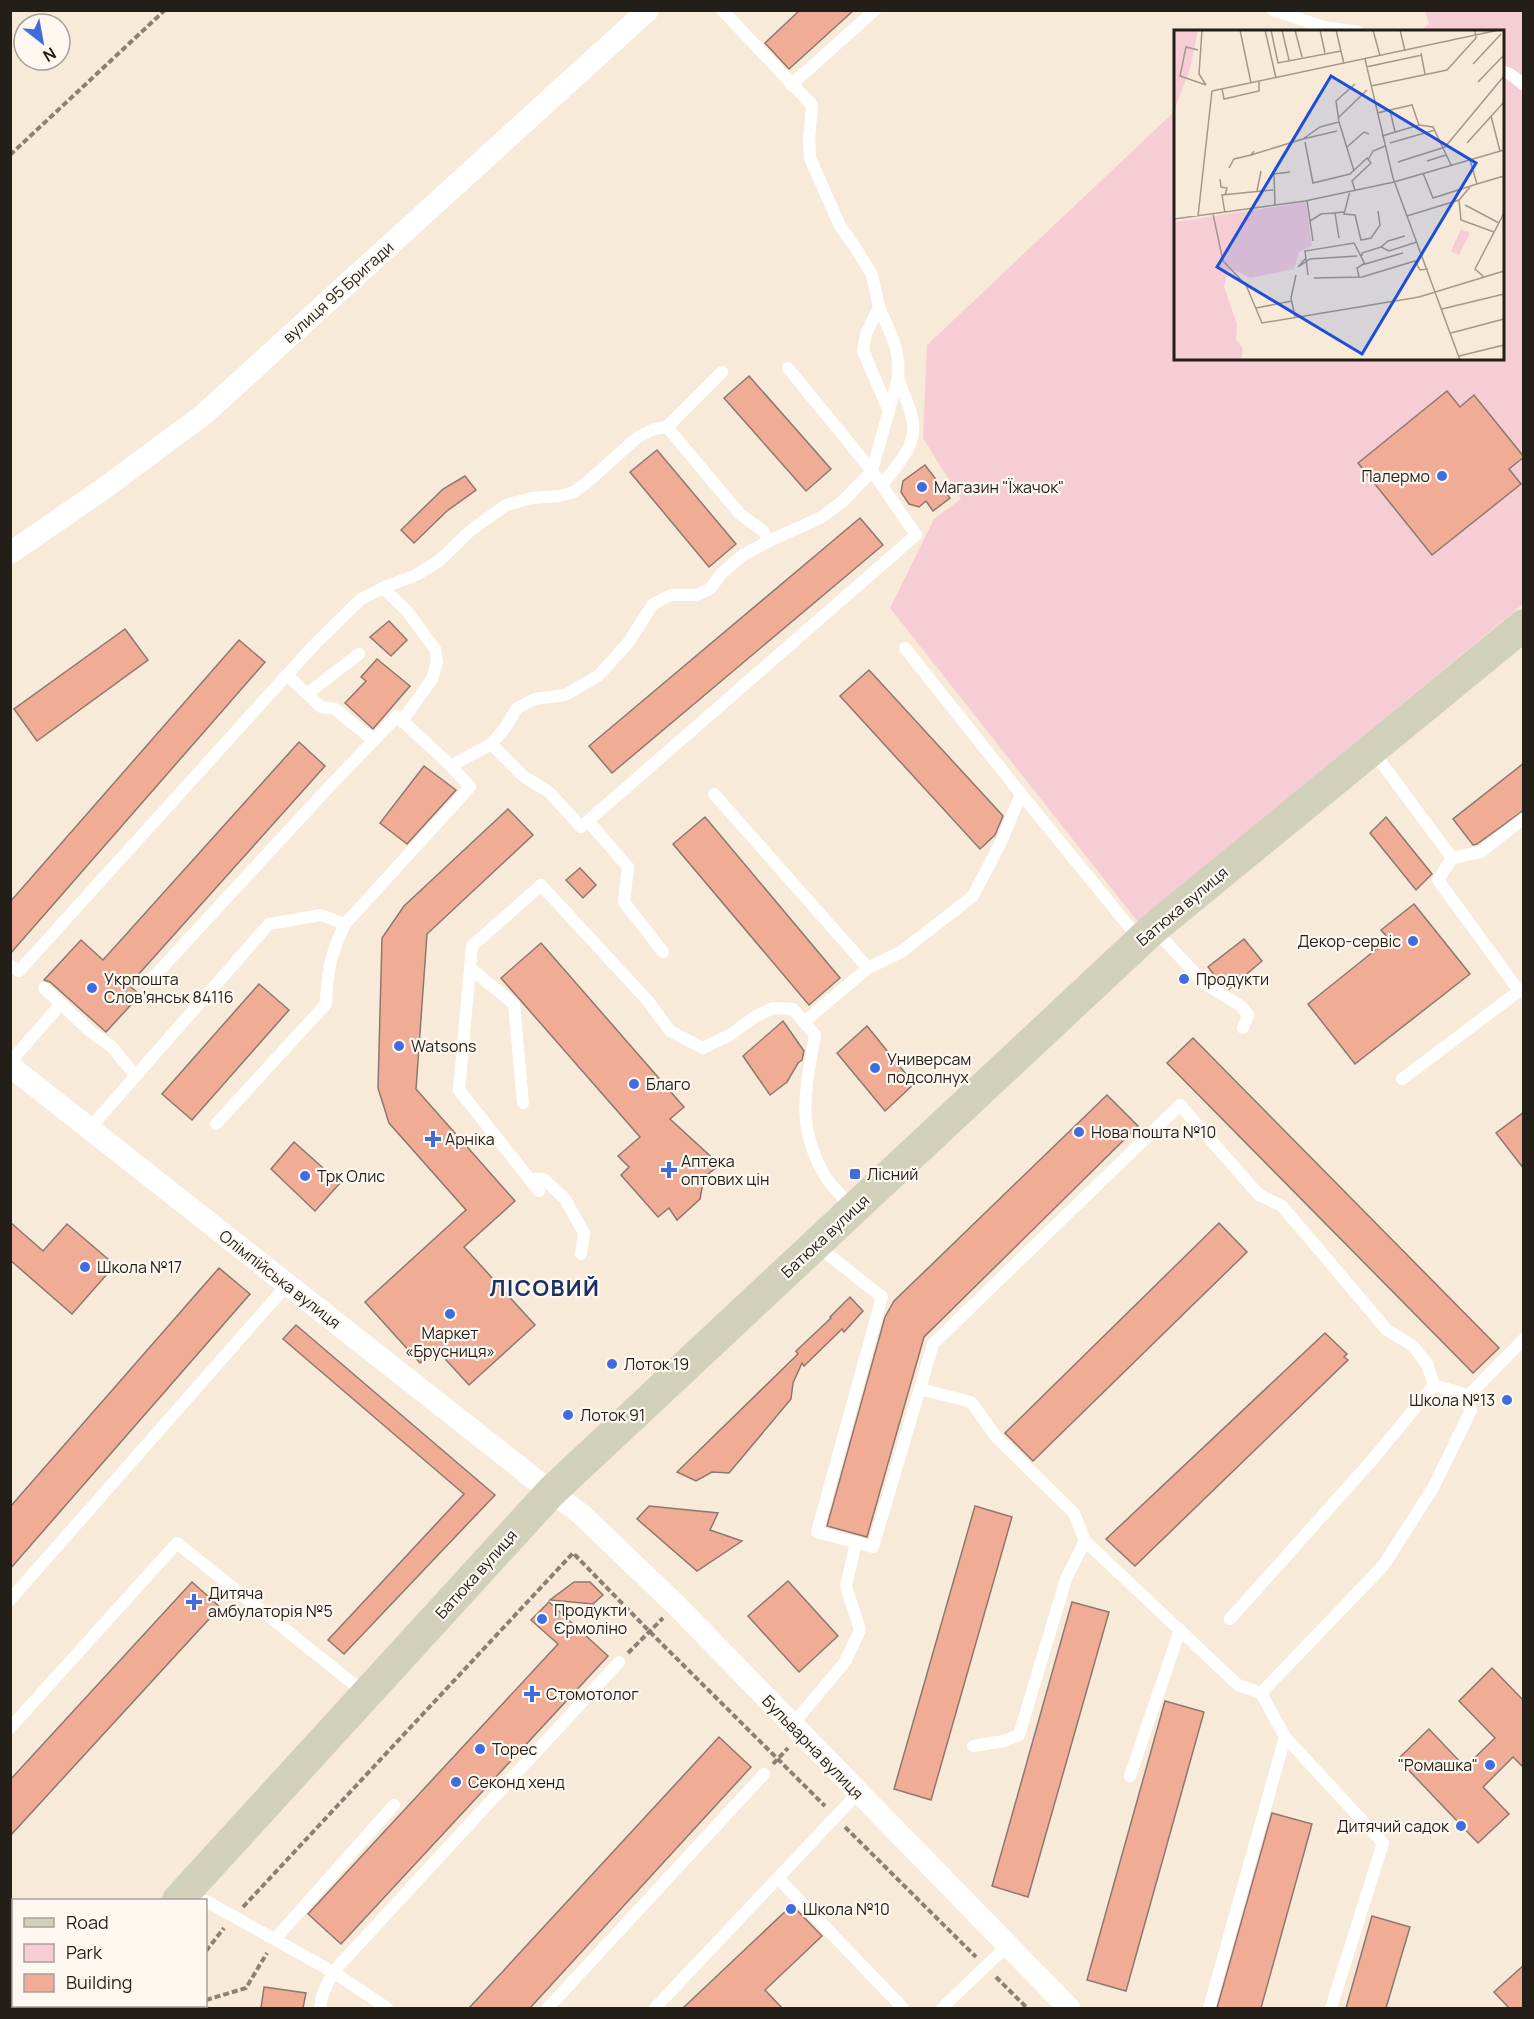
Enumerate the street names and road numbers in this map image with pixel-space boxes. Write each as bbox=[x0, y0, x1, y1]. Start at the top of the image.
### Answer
street label: вулиця 95 Бригади bbox=[278, 236, 398, 348]
street label: Батюка вулиця bbox=[1132, 861, 1232, 951]
street label: Батюка вулиця bbox=[776, 1189, 874, 1283]
street label: Олімпійська вулиця bbox=[215, 1225, 345, 1333]
street label: Батюка вулиця bbox=[430, 1525, 522, 1623]
street label: Бульварна вулиця bbox=[757, 1690, 869, 1804]

